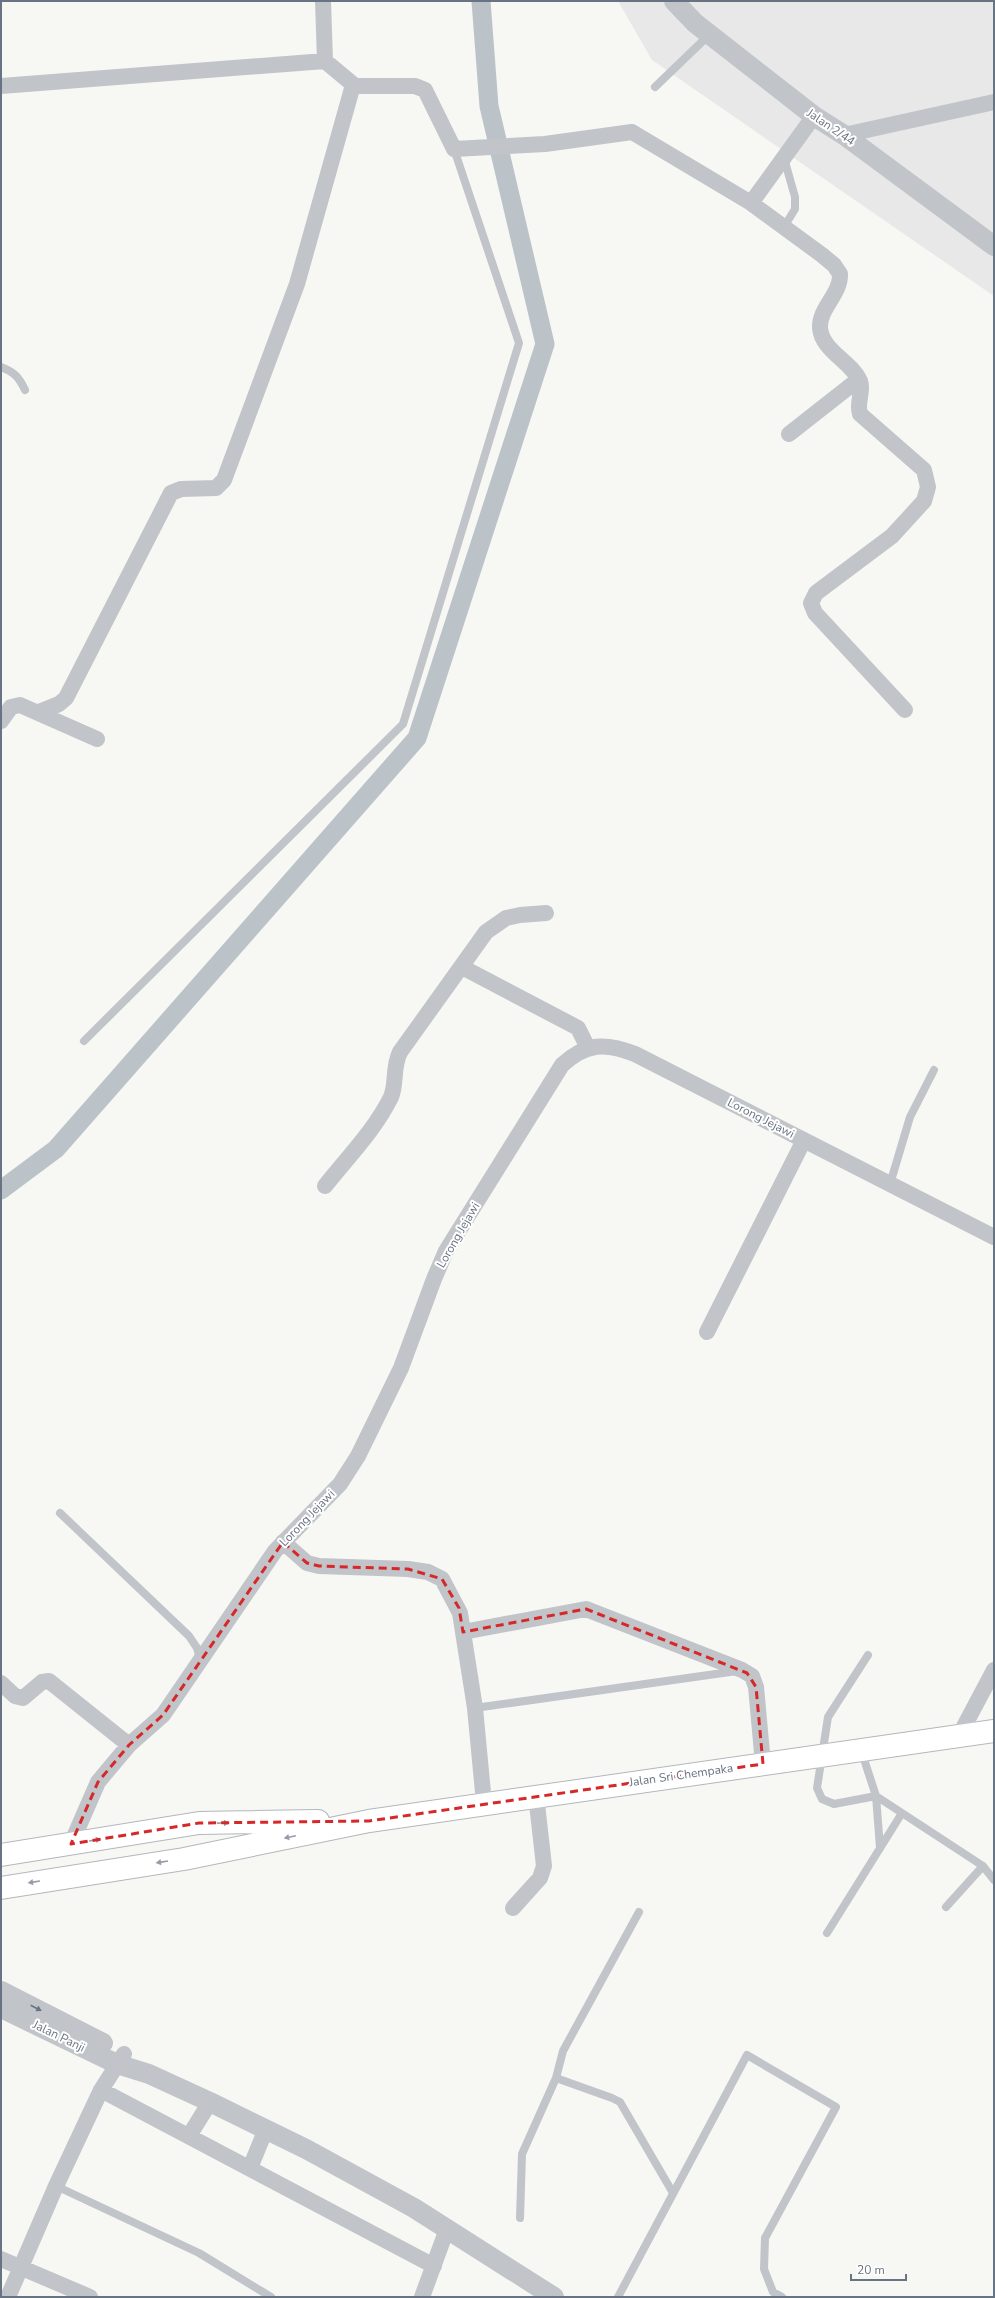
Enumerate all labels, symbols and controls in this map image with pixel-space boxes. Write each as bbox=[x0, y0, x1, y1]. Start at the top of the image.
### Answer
street label: Jalan 2/44 bbox=[803, 104, 858, 149]
street label: Lorong Jejawi bbox=[725, 1094, 797, 1142]
street label: Lorong Jejawi bbox=[433, 1199, 483, 1271]
street label: Lorong Jejawi bbox=[276, 1486, 338, 1550]
street label: Jalan Sri Chempaka bbox=[627, 1760, 734, 1790]
one-way arrow bbox=[217, 1820, 230, 1826]
one-way arrow bbox=[284, 1834, 296, 1840]
one-way arrow bbox=[89, 1837, 101, 1843]
one-way arrow bbox=[156, 1859, 168, 1865]
one-way arrow bbox=[28, 1880, 40, 1886]
one-way arrow bbox=[30, 2005, 42, 2012]
street label: Jalan Panji bbox=[29, 2016, 88, 2056]
scale bar bbox=[851, 2256, 906, 2282]
text: 20 m bbox=[857, 2262, 885, 2278]

